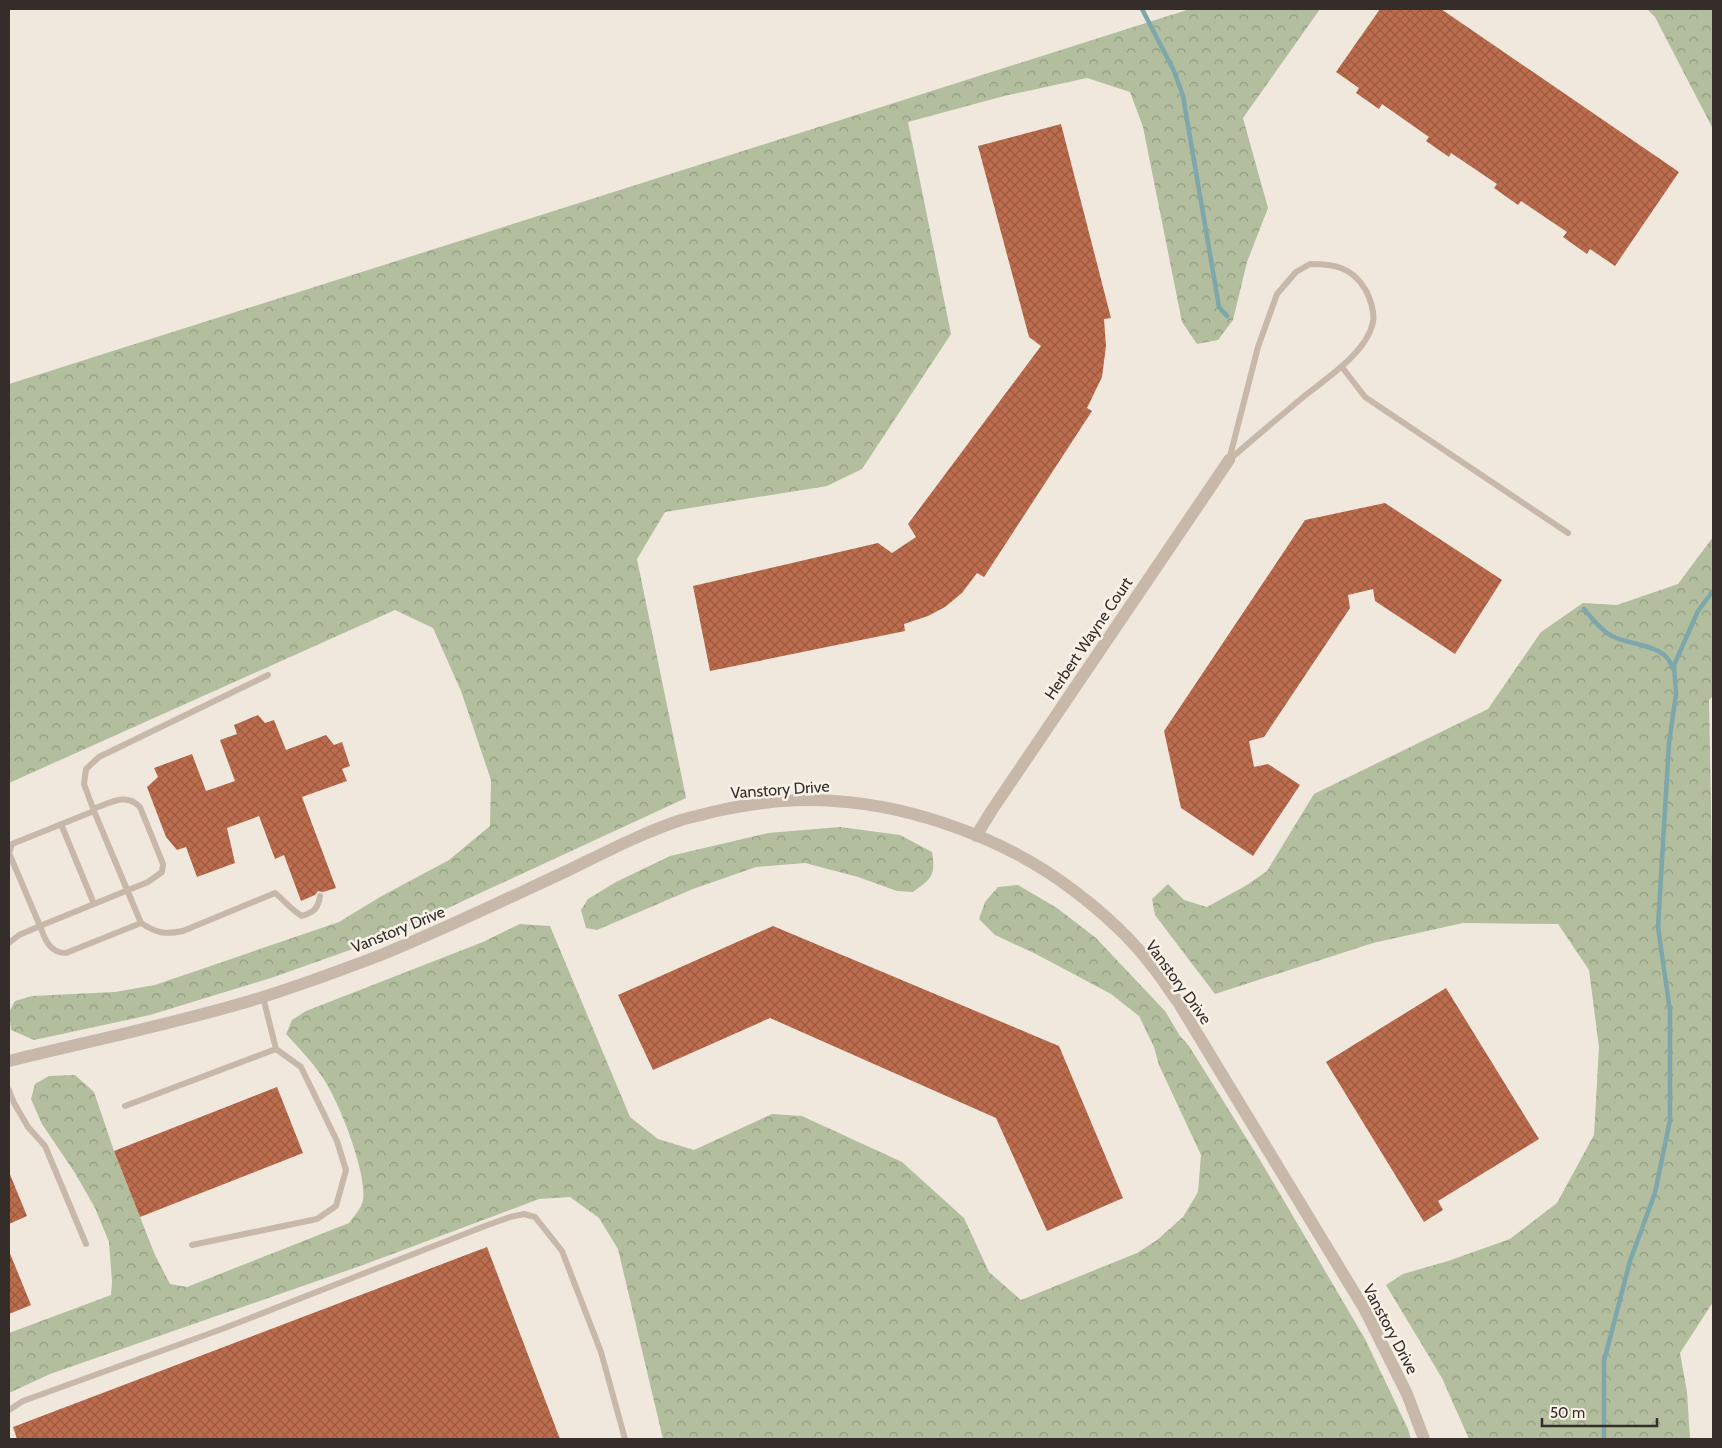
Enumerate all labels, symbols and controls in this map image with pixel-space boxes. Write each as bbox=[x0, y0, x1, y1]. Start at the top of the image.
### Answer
street label: Herbert Wayne Court bbox=[1040, 573, 1137, 703]
street label: Vanstory Drive bbox=[730, 777, 830, 802]
street label: Vanstory Drive bbox=[349, 902, 448, 957]
street label: Vanstory Drive bbox=[1142, 937, 1215, 1028]
street label: Vanstory Drive bbox=[1359, 1281, 1422, 1377]
scale bar bbox=[1542, 1396, 1657, 1428]
text: 50 m bbox=[1550, 1404, 1585, 1422]

